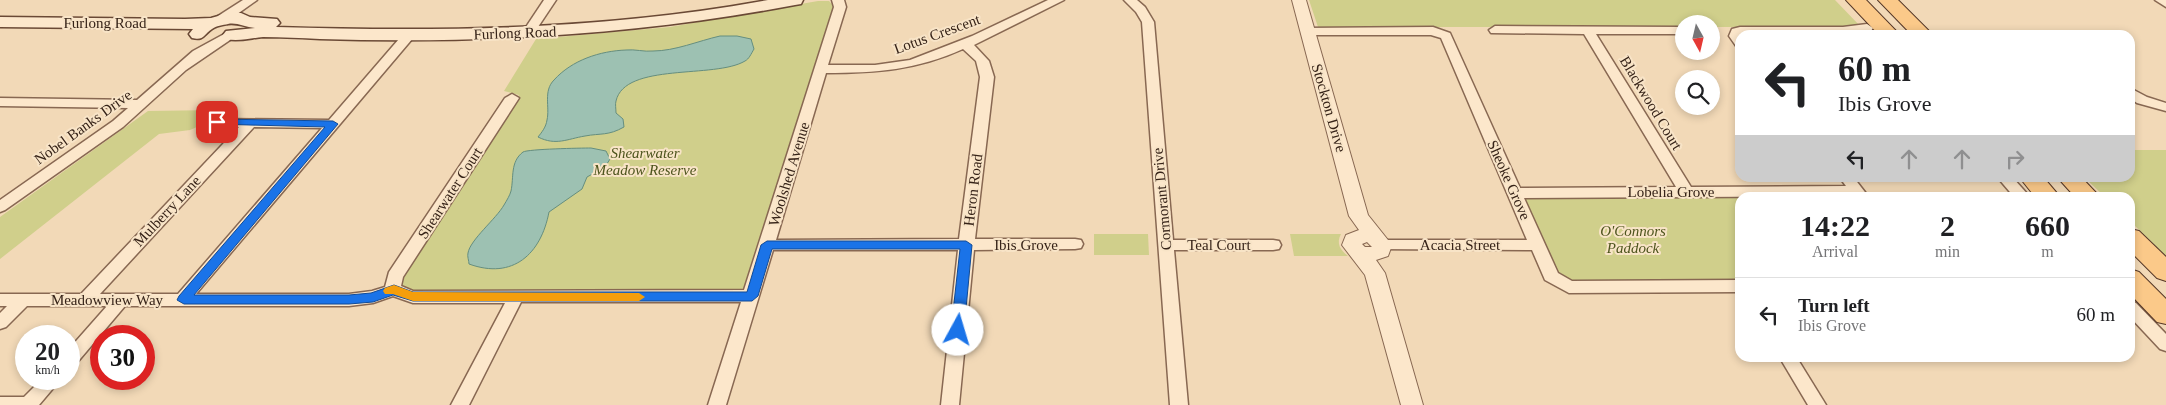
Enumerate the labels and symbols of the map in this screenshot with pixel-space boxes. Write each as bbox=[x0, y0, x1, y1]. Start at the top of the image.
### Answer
street label: Lotus Crescent bbox=[892, 11, 983, 57]
street label: Furlong Road bbox=[64, 15, 147, 31]
north arrow bbox=[1675, 15, 1720, 60]
street label: Furlong Road bbox=[473, 24, 557, 42]
street label: Blackwood Court bbox=[1617, 53, 1686, 153]
street label: Stockton Drive bbox=[1309, 62, 1349, 154]
street label: Nobel Banks Drive bbox=[31, 86, 135, 168]
pin bbox=[196, 101, 238, 143]
street label: Woolshed Avenue bbox=[766, 120, 813, 228]
street label: Sheoke Grove bbox=[1484, 138, 1534, 223]
street label: Shearwater Court bbox=[415, 144, 486, 242]
park label: Shearwater Meadow Reserve bbox=[593, 145, 697, 178]
street label: Cormorant Drive bbox=[1150, 147, 1174, 251]
street label: Heron Road bbox=[961, 152, 985, 227]
street label: Mulberry Lane bbox=[130, 172, 204, 250]
street label: Lobelia Grove bbox=[1627, 184, 1715, 200]
park label: O'Connors Paddock bbox=[1600, 223, 1666, 256]
street label: Ibis Grove bbox=[994, 237, 1058, 253]
street label: Teal Court bbox=[1187, 237, 1252, 253]
street label: Acacia Street bbox=[1420, 237, 1501, 253]
street label: Meadowview Way bbox=[51, 292, 164, 308]
position arrow bbox=[931, 303, 983, 355]
speed limit sign: 30 bbox=[90, 325, 155, 390]

